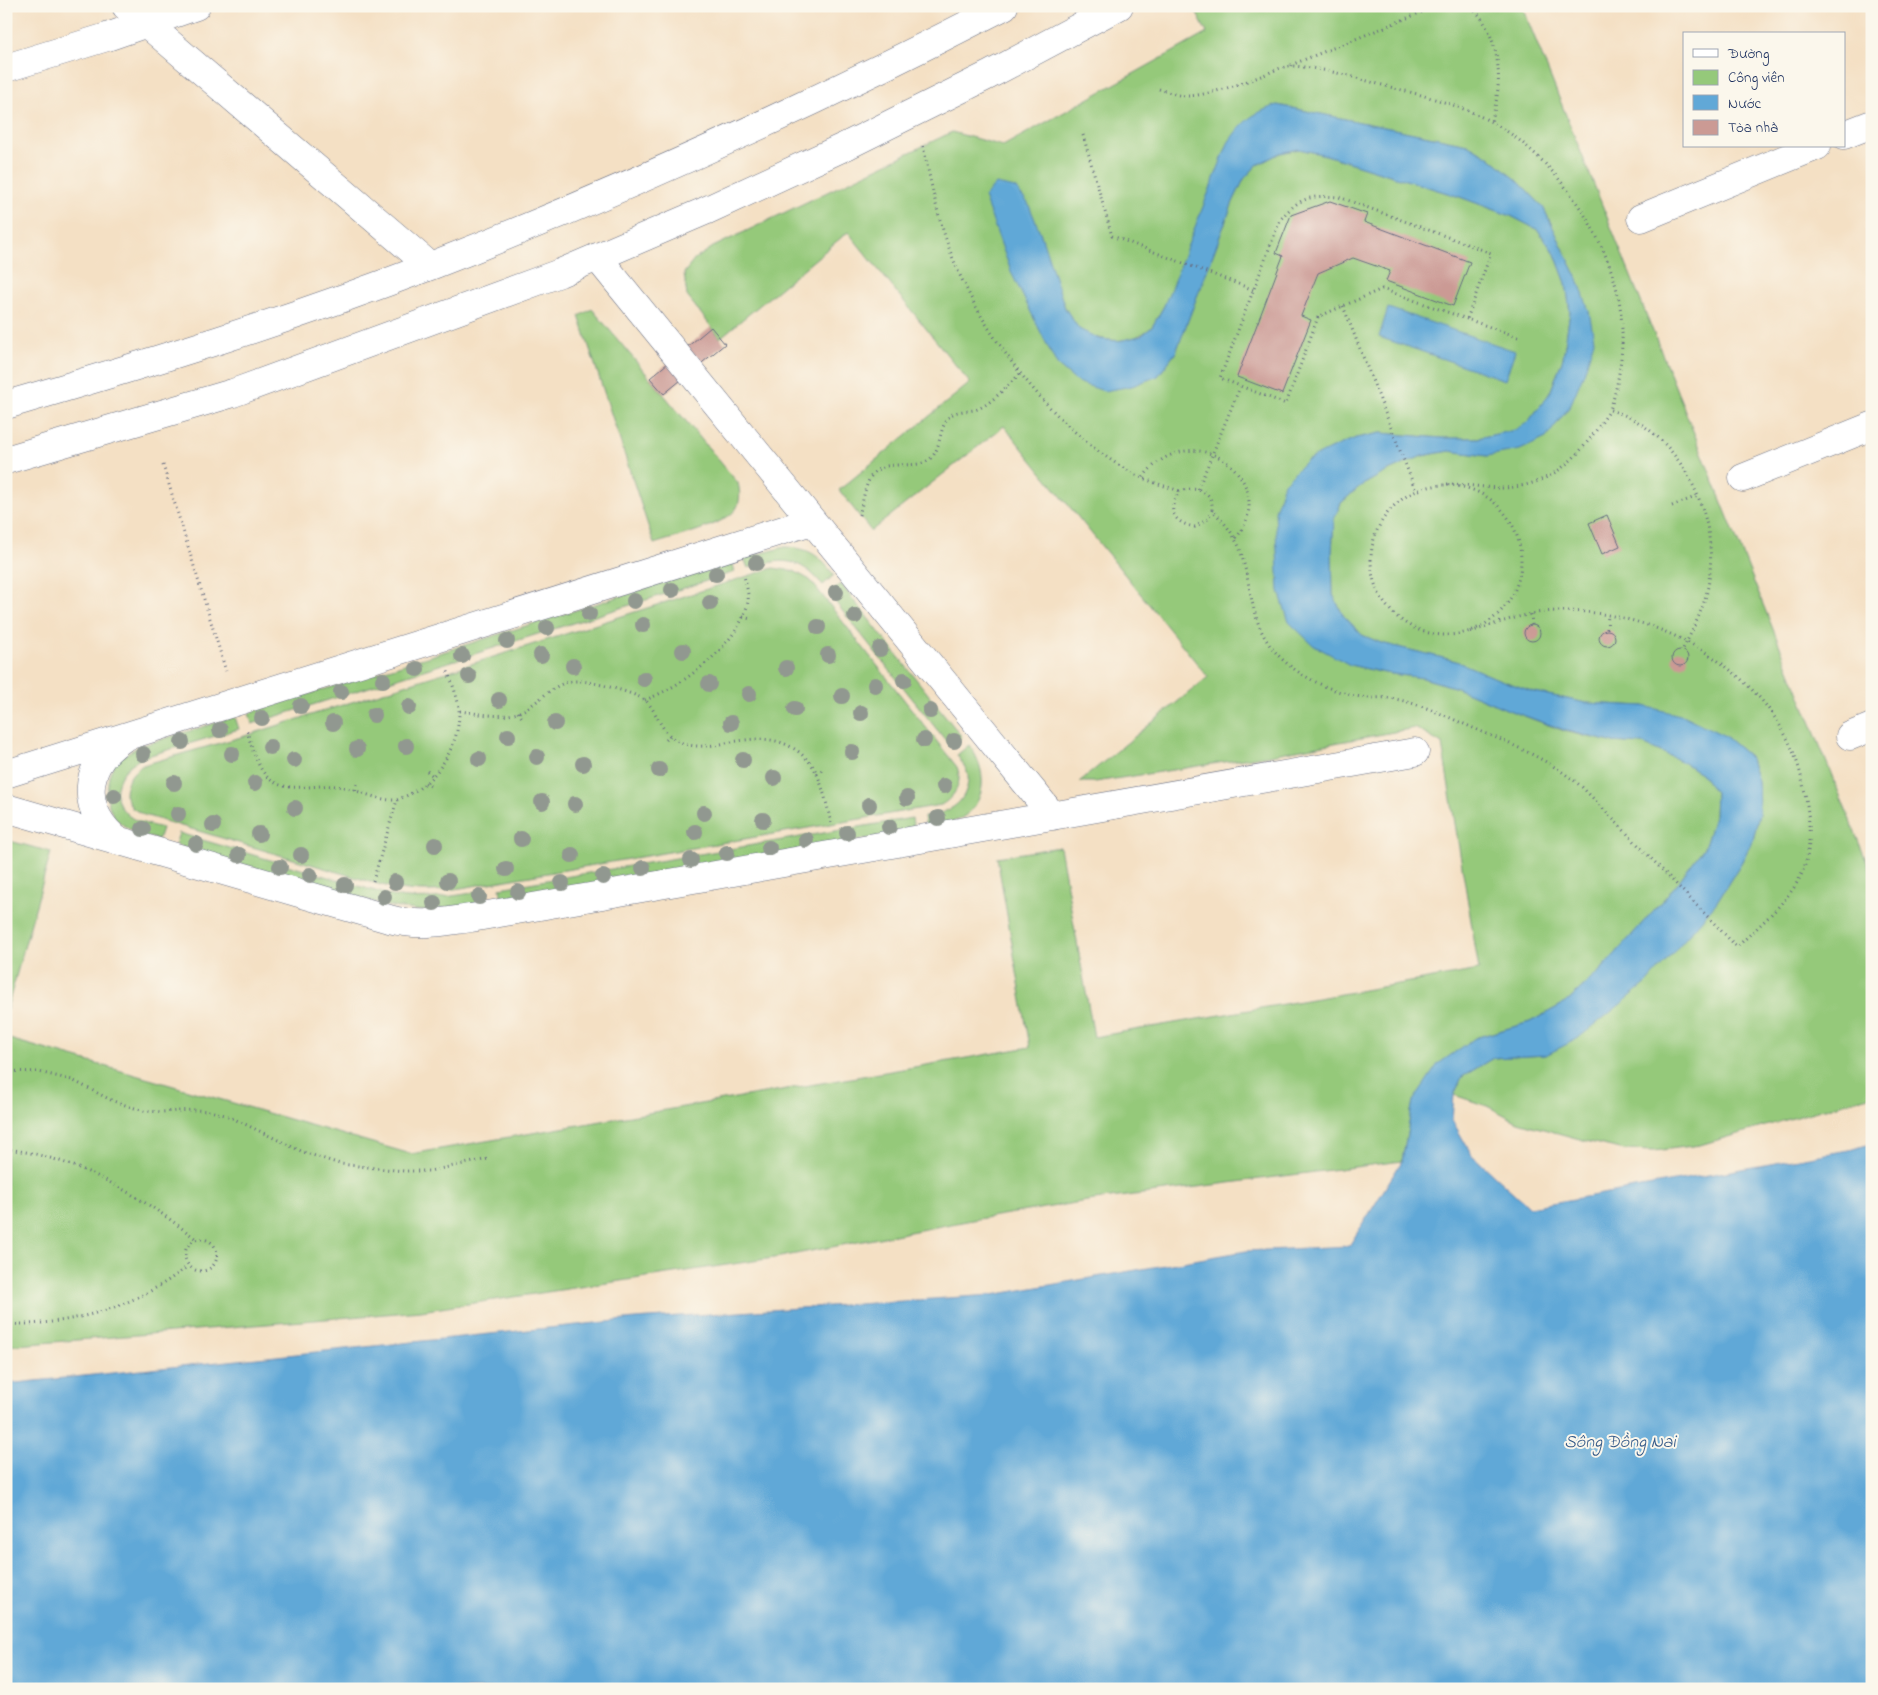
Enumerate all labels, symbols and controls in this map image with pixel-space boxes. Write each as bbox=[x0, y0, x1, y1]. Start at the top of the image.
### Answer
legend bbox=[1683, 32, 1846, 148]
text: Đường bbox=[1727, 43, 1770, 66]
text: Công viên bbox=[1728, 67, 1785, 90]
text: Nước bbox=[1728, 93, 1761, 115]
text: Tòa nhà bbox=[1728, 117, 1778, 139]
water label: Sông Đồng Nai bbox=[1564, 1430, 1678, 1456]

